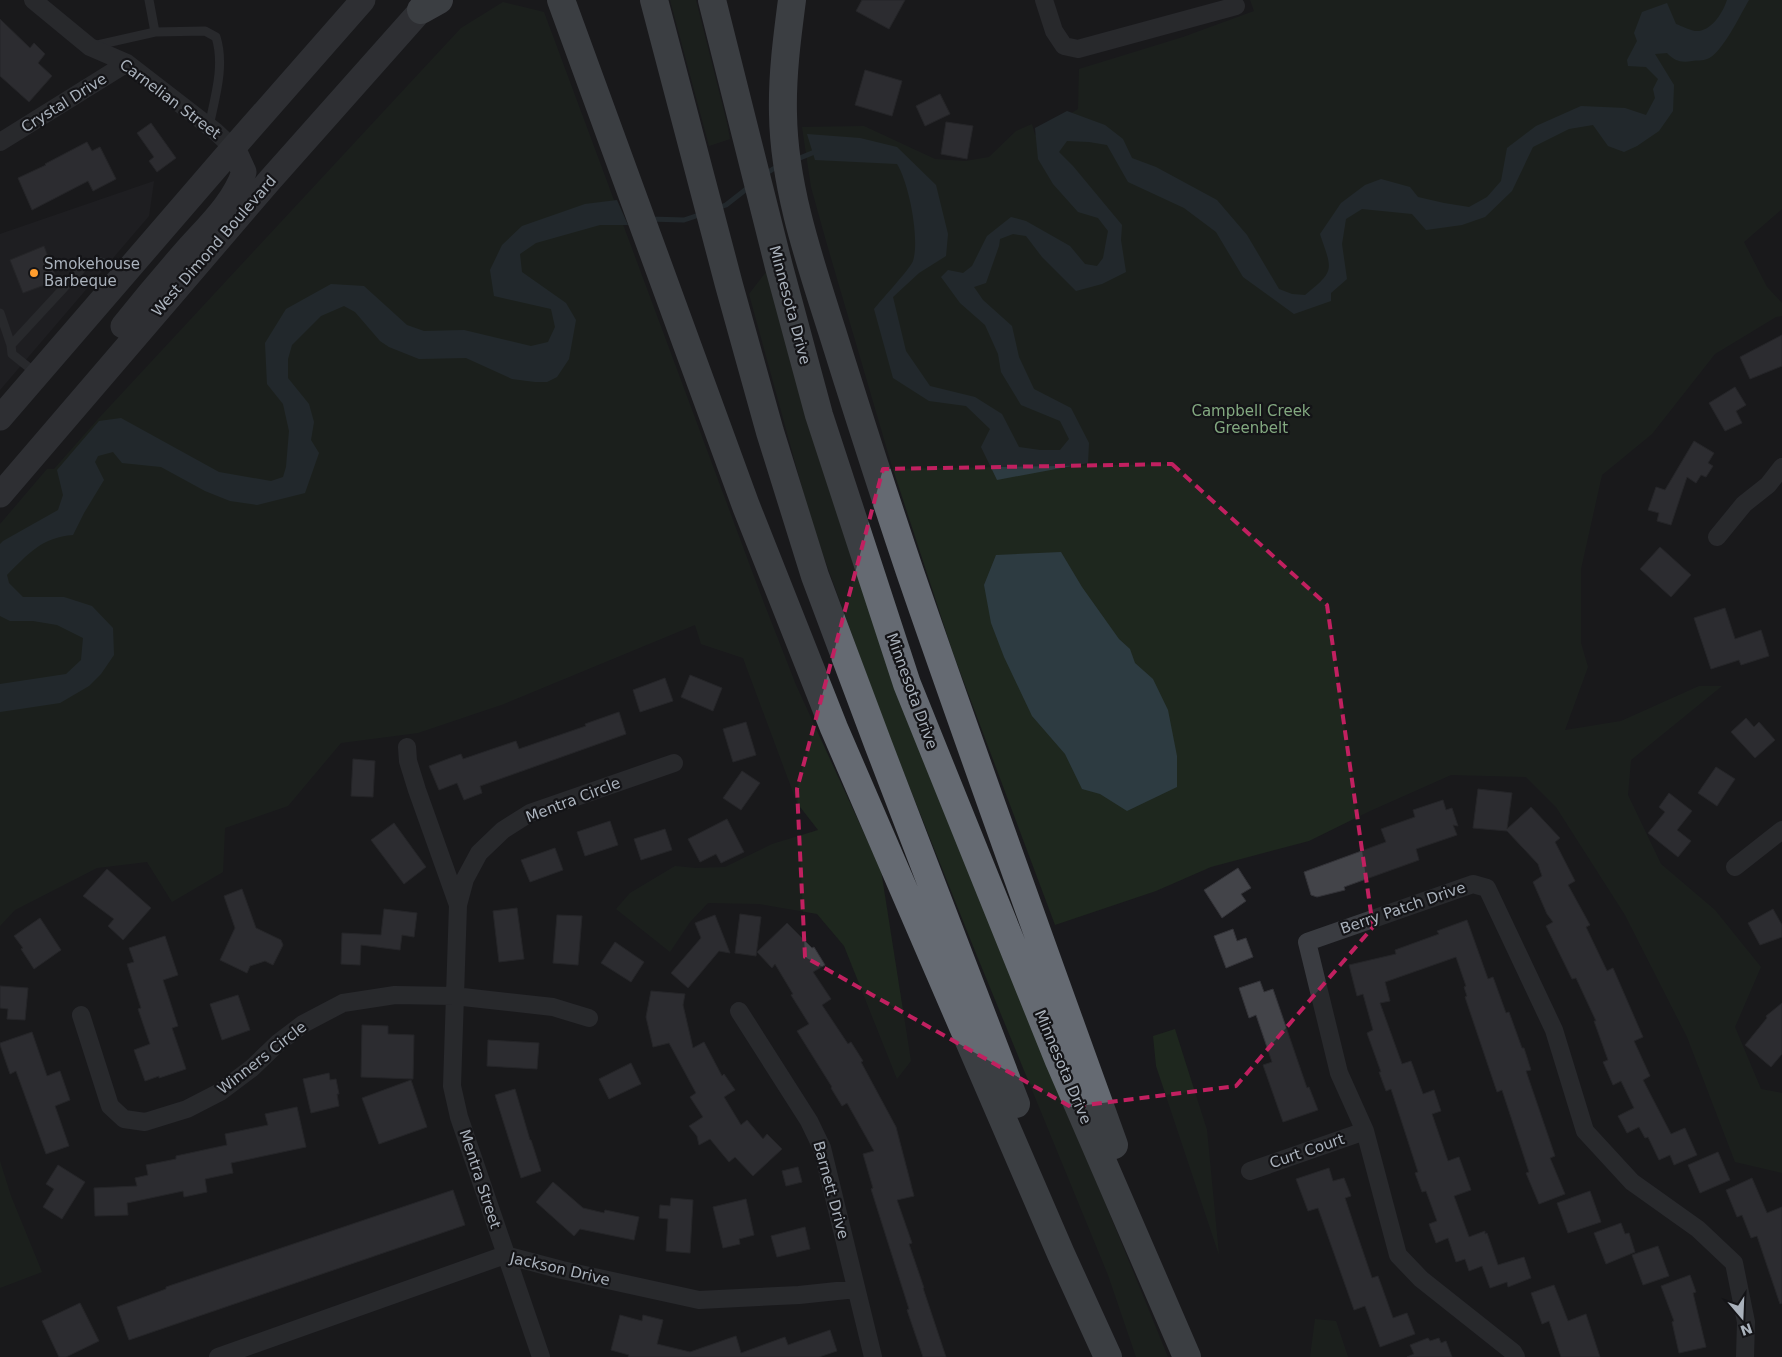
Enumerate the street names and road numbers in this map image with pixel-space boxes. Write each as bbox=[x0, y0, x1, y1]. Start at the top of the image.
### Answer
street label: Carnelian Street bbox=[116, 55, 224, 143]
street label: Crystal Drive bbox=[18, 70, 110, 136]
street label: West Dimond Boulevard bbox=[148, 172, 280, 320]
street label: Minnesota Drive bbox=[765, 244, 815, 366]
street label: Minnesota Drive bbox=[883, 631, 941, 751]
street label: Mentra Circle bbox=[523, 774, 623, 826]
street label: Berry Patch Drive bbox=[1338, 878, 1468, 938]
street label: Minnesota Drive bbox=[1031, 1007, 1095, 1127]
street label: Winners Circle bbox=[214, 1018, 310, 1098]
street label: Mentra Street bbox=[455, 1127, 505, 1231]
street label: Curt Court bbox=[1267, 1130, 1347, 1172]
street label: Barnett Drive bbox=[809, 1139, 853, 1241]
street label: Jackson Drive bbox=[507, 1249, 612, 1289]

